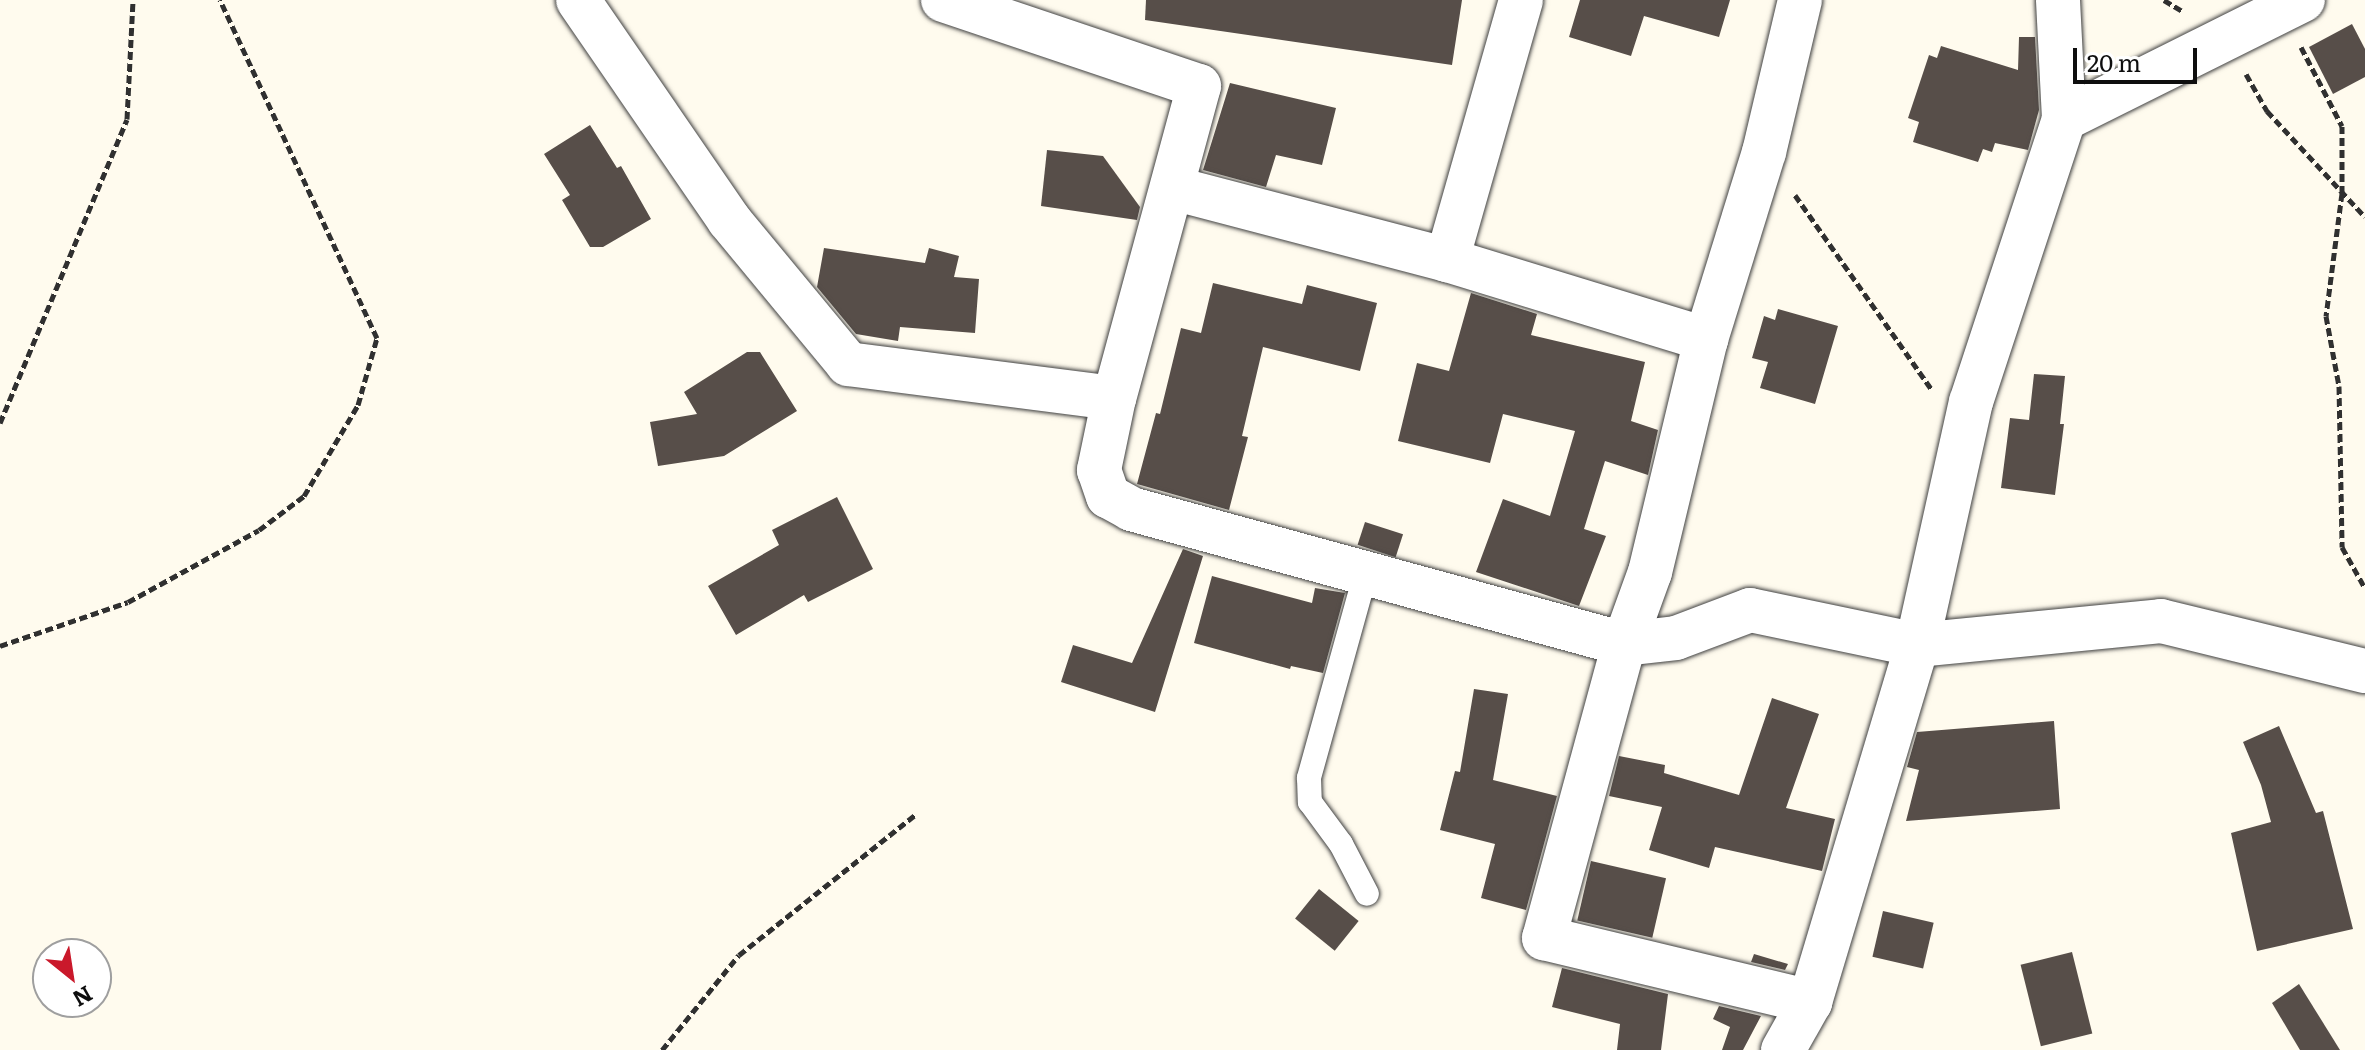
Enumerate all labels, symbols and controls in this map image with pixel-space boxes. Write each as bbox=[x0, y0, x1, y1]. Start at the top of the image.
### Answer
scale bar bbox=[2077, 32, 2201, 82]
text: 20 m bbox=[2087, 44, 2141, 79]
north arrow bbox=[32, 938, 112, 1018]
text: N bbox=[67, 979, 99, 1016]

